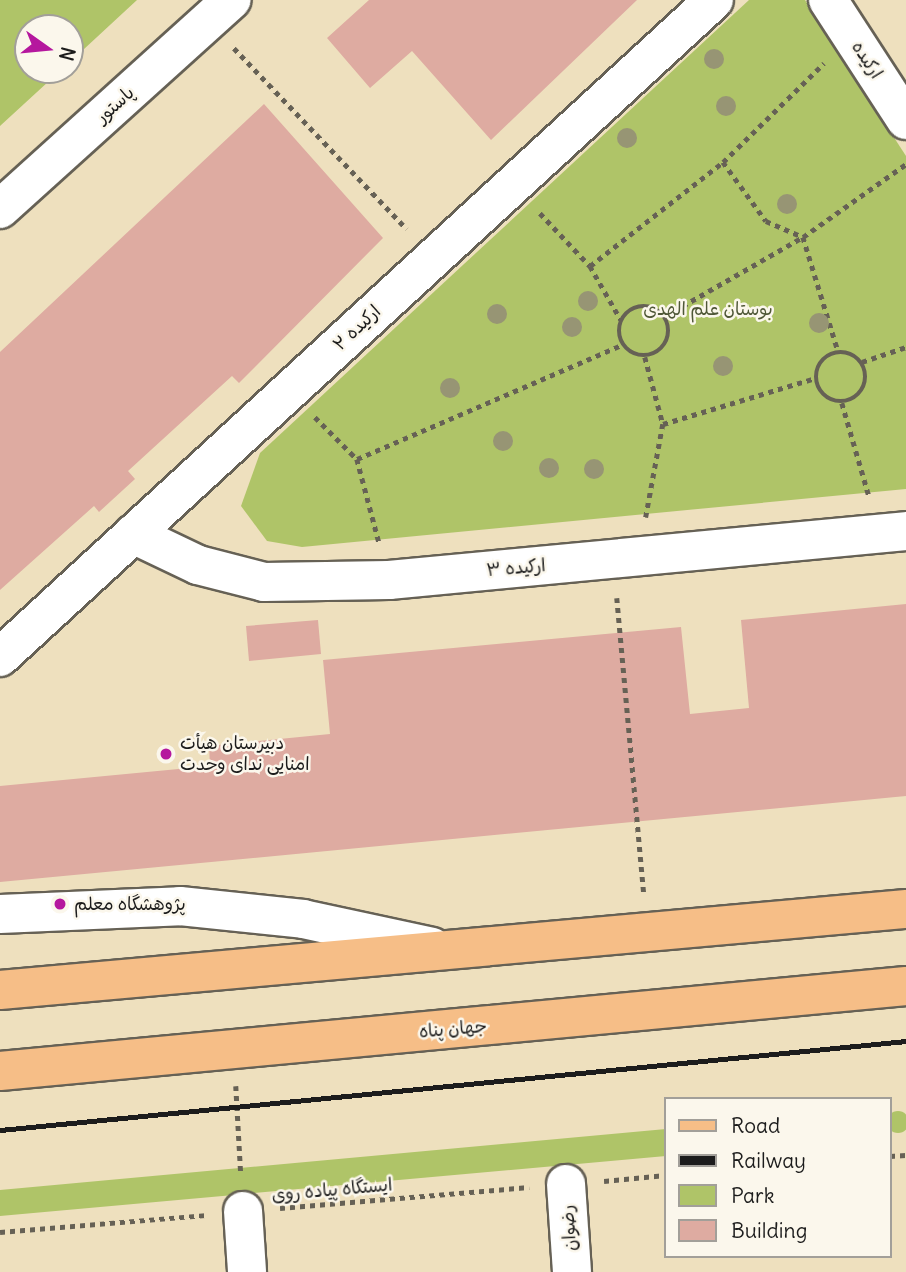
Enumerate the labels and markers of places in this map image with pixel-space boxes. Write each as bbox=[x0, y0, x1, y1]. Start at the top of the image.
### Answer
place label: دبیرستان هیأت امنایی ندای وحدت bbox=[180, 733, 310, 776]
marker: دبیرستان هیأت امنایی ندای وحدت bbox=[158, 746, 174, 762]
place label: پژوهشگاه معلم bbox=[74, 893, 186, 915]
marker: پژوهشگاه معلم bbox=[52, 896, 68, 912]

